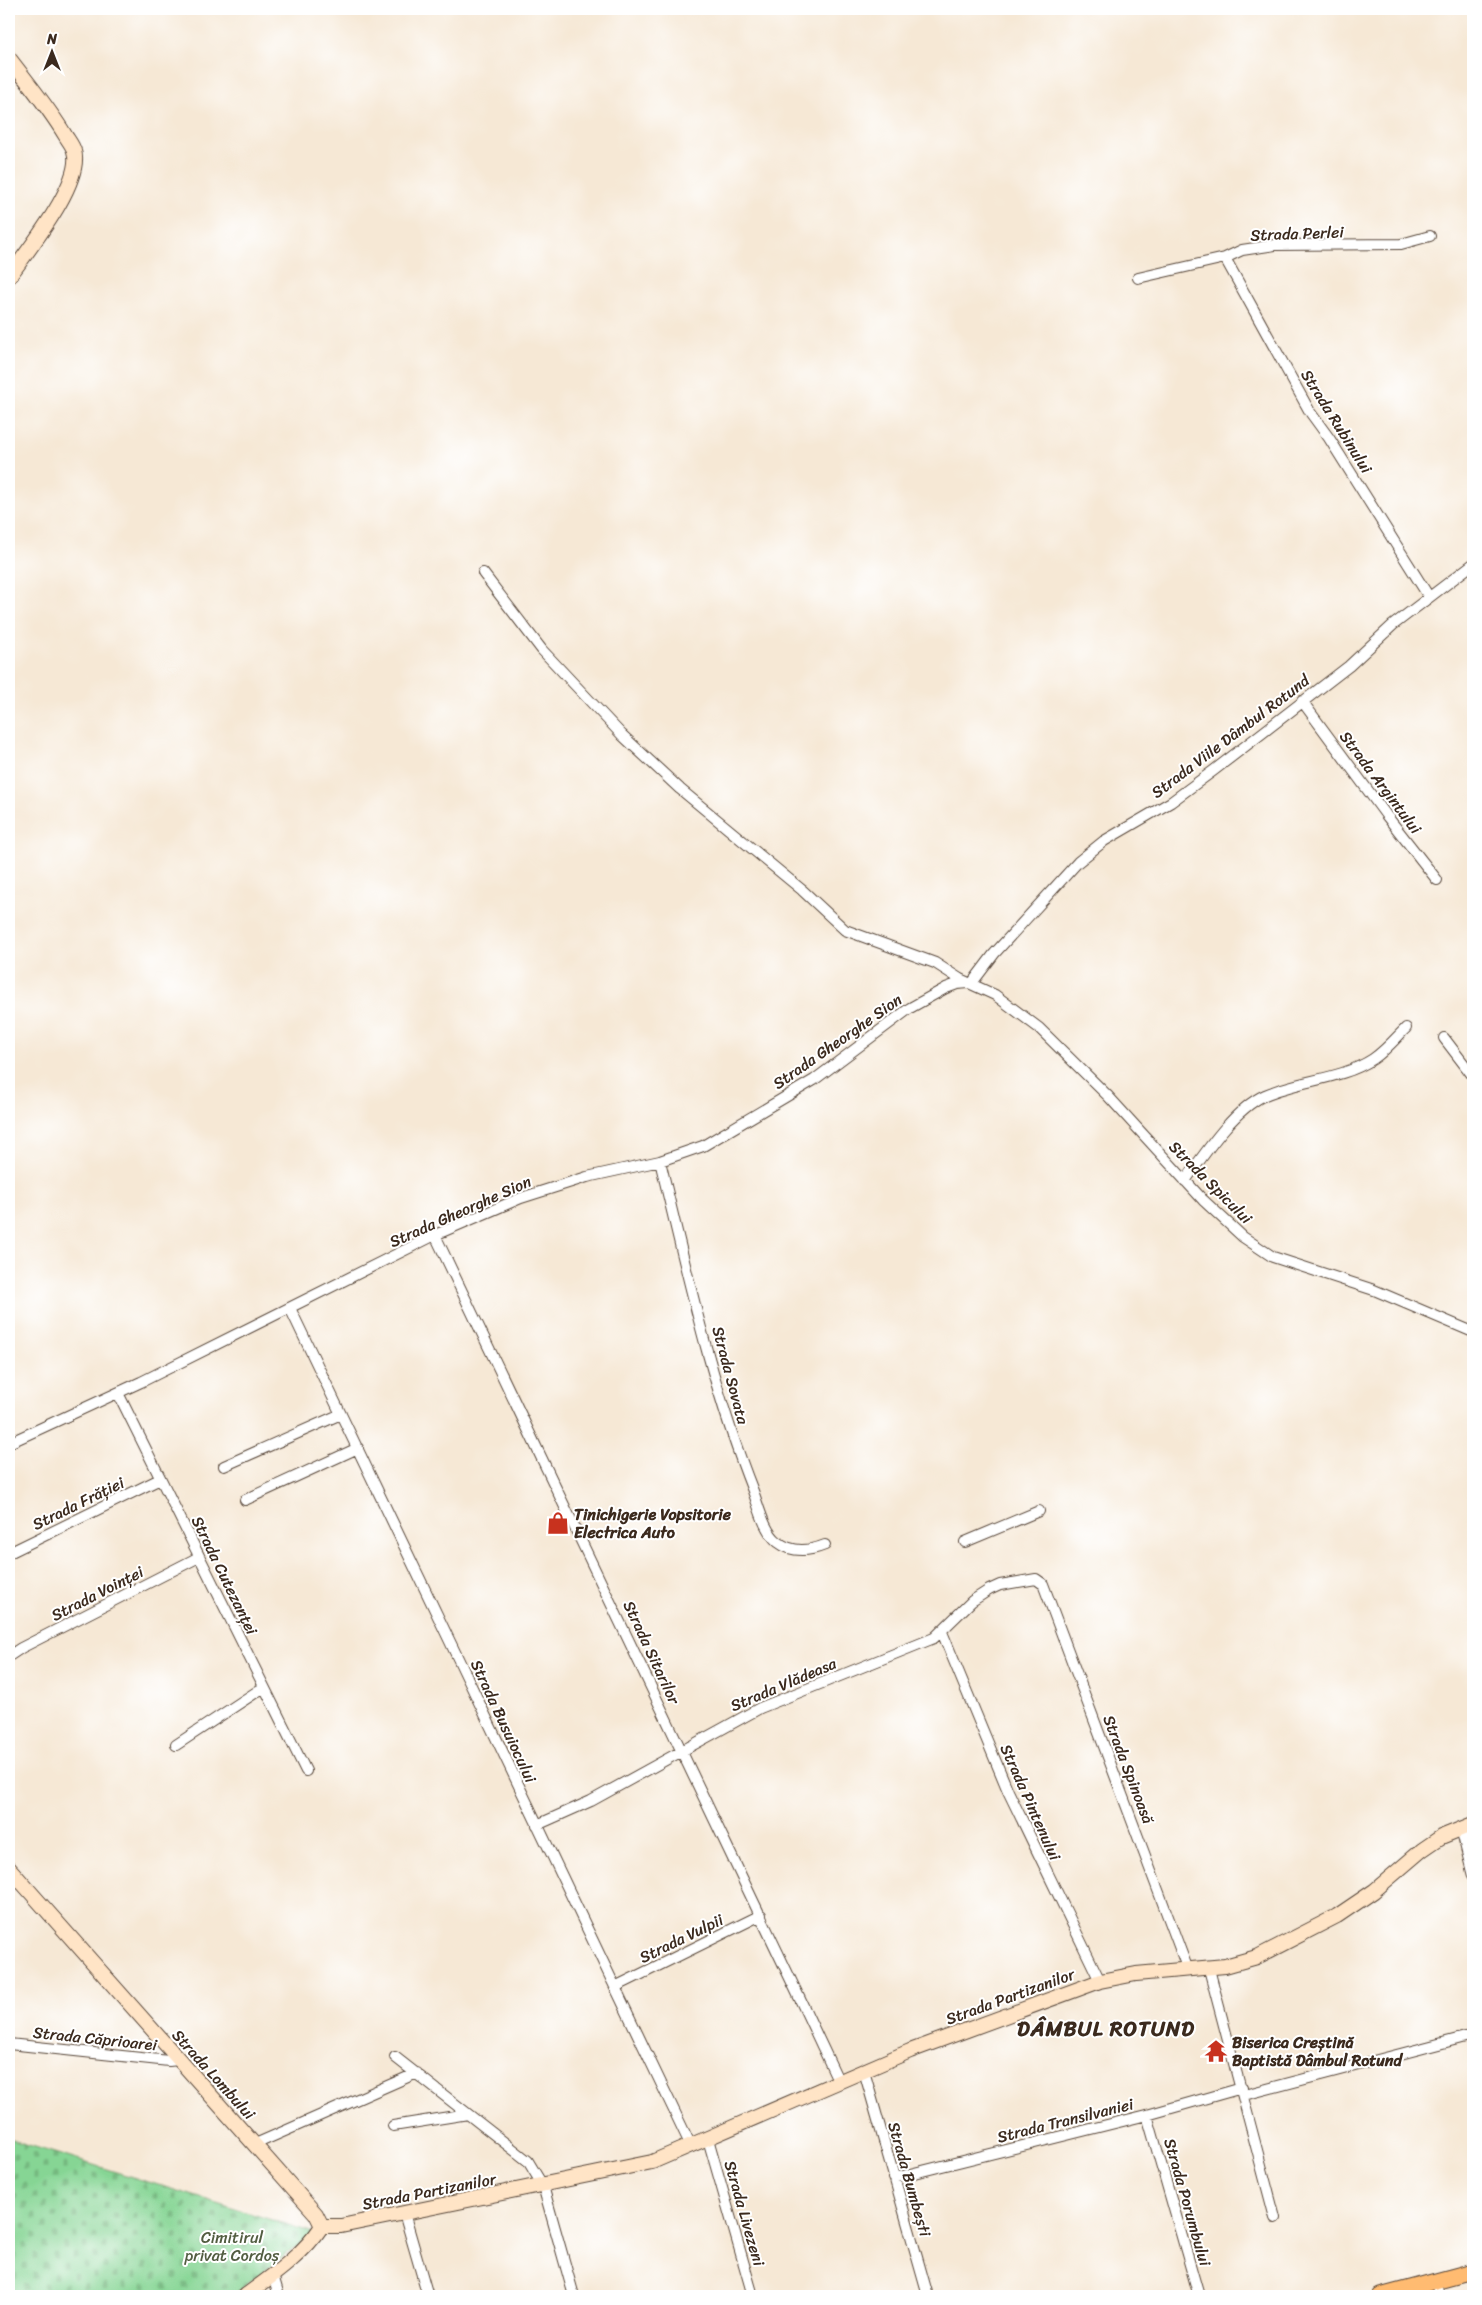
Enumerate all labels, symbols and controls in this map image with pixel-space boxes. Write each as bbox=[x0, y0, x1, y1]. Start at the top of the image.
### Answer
text: N bbox=[46, 27, 57, 52]
north arrow bbox=[28, 28, 78, 78]
street label: Strada Perlei bbox=[1250, 217, 1345, 250]
street label: Strada Rubinului bbox=[1293, 363, 1381, 480]
street label: Strada Viile Dâmbul Rotund bbox=[1145, 666, 1317, 806]
street label: Strada Argintului bbox=[1332, 724, 1430, 841]
street label: Strada Gheorghe Sion bbox=[766, 985, 909, 1097]
street label: Strada Spicului bbox=[1162, 1133, 1260, 1232]
street label: Strada Gheorghe Sion bbox=[384, 1167, 536, 1256]
street label: Strada Sovata bbox=[703, 1323, 758, 1428]
street label: Strada Frăției bbox=[27, 1468, 130, 1538]
place label: Tinichigerie Vopsitorie Electrica Auto bbox=[574, 1500, 732, 1547]
shop icon: Tinichigerie Vopsitorie Electrica Auto bbox=[545, 1510, 571, 1536]
street label: Strada Cutezanței bbox=[183, 1511, 266, 1640]
street label: Strada Voinței bbox=[46, 1557, 149, 1629]
street label: Strada Sitarilor bbox=[615, 1595, 689, 1710]
street label: Strada Vlădeasa bbox=[725, 1649, 842, 1720]
street label: Strada Busuiocului bbox=[462, 1655, 545, 1788]
street label: Strada Spinoasă bbox=[1094, 1711, 1163, 1829]
street label: Strada Pintenului bbox=[992, 1739, 1069, 1866]
street label: Strada Vulpii bbox=[634, 1905, 729, 1971]
street label: Strada Partizanilor bbox=[941, 1959, 1080, 2033]
district label: DÂMBUL ROTUND bbox=[1017, 2010, 1195, 2048]
street label: Strada Căprioarei bbox=[31, 2018, 159, 2059]
street label: Strada Lombului bbox=[165, 2022, 263, 2127]
place label: Biserica Creștină Baptistă Dâmbul Rotund bbox=[1232, 2028, 1404, 2075]
temple icon: Biserica Creștină Baptistă Dâmbul Rotund bbox=[1203, 2038, 1229, 2064]
street label: Strada Transilvaniei bbox=[994, 2089, 1137, 2151]
street label: Strada Bumbești bbox=[879, 2118, 940, 2241]
street label: Strada Porumbului bbox=[1155, 2135, 1220, 2270]
street label: Strada Livezeni bbox=[716, 2157, 774, 2270]
street label: Strada Partizanilor bbox=[360, 2164, 500, 2219]
park label: Cimitirul privat Cordoș bbox=[184, 2223, 280, 2270]

